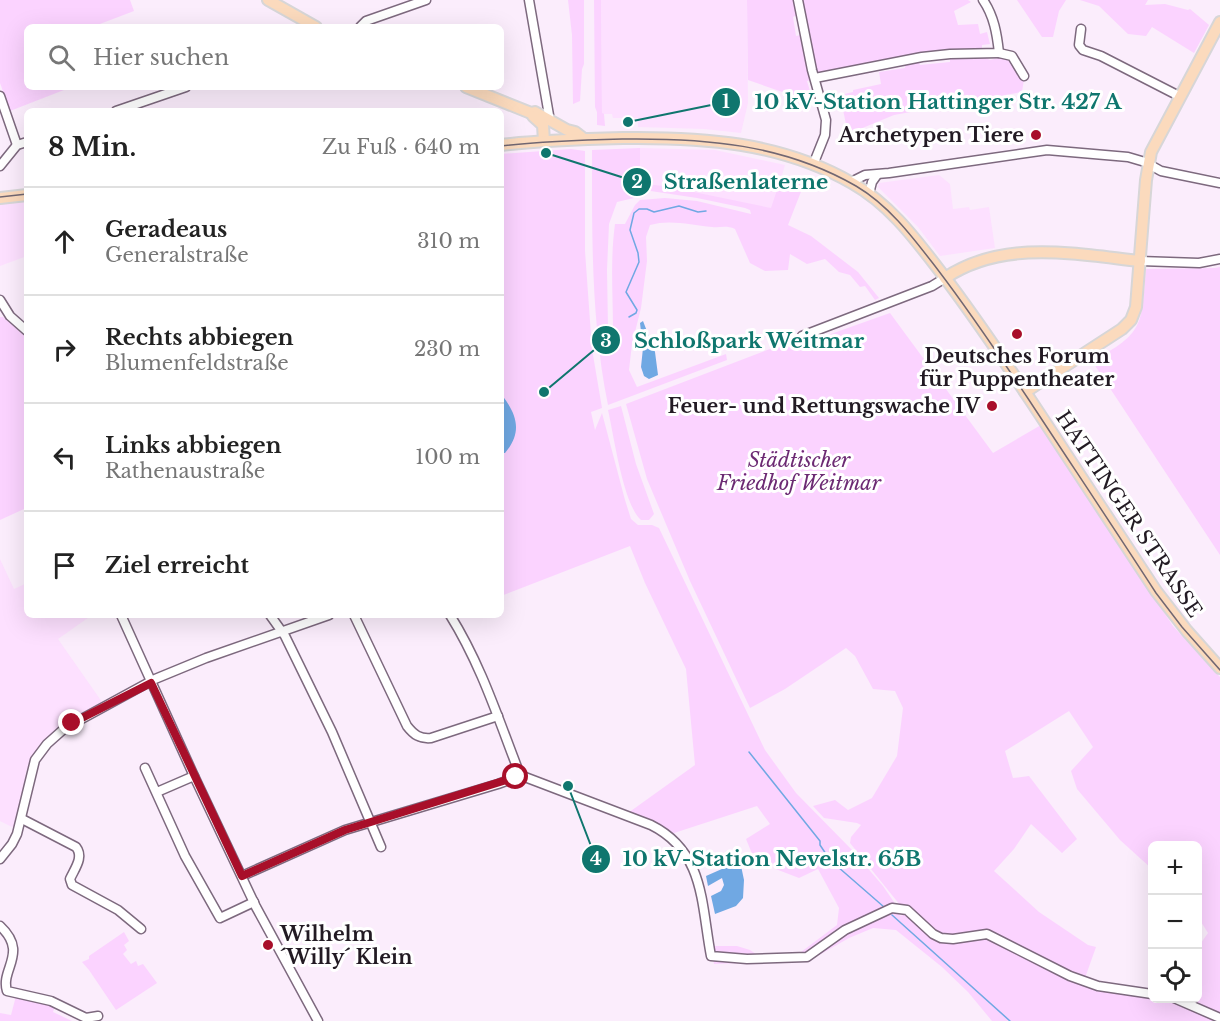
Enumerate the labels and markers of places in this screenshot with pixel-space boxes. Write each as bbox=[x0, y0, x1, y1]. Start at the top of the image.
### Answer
callout: 10 kV-Station Hattinger Str. 427 A bbox=[711, 82, 1134, 121]
place label: Archetypen Tiere bbox=[837, 123, 1024, 147]
marker: Archetypen Tiere bbox=[1029, 128, 1043, 142]
callout: Straßenlaterne bbox=[622, 162, 840, 201]
callout: Schloßpark Weitmar bbox=[591, 321, 876, 360]
marker: Deutsches Forum für Puppentheater bbox=[1010, 327, 1024, 341]
place label: Deutsches Forum für Puppentheater bbox=[920, 344, 1115, 391]
place label: Feuer- und Rettungswache IV bbox=[668, 394, 981, 418]
marker: Feuer- und Rettungswache IV bbox=[985, 399, 999, 413]
callout: 10 kV-Station Nevelstr. 65B bbox=[581, 839, 933, 878]
place label: Wilhelm ´Willy´ Klein bbox=[279, 922, 413, 969]
marker: Wilhelm ´Willy´ Klein bbox=[261, 938, 275, 952]

